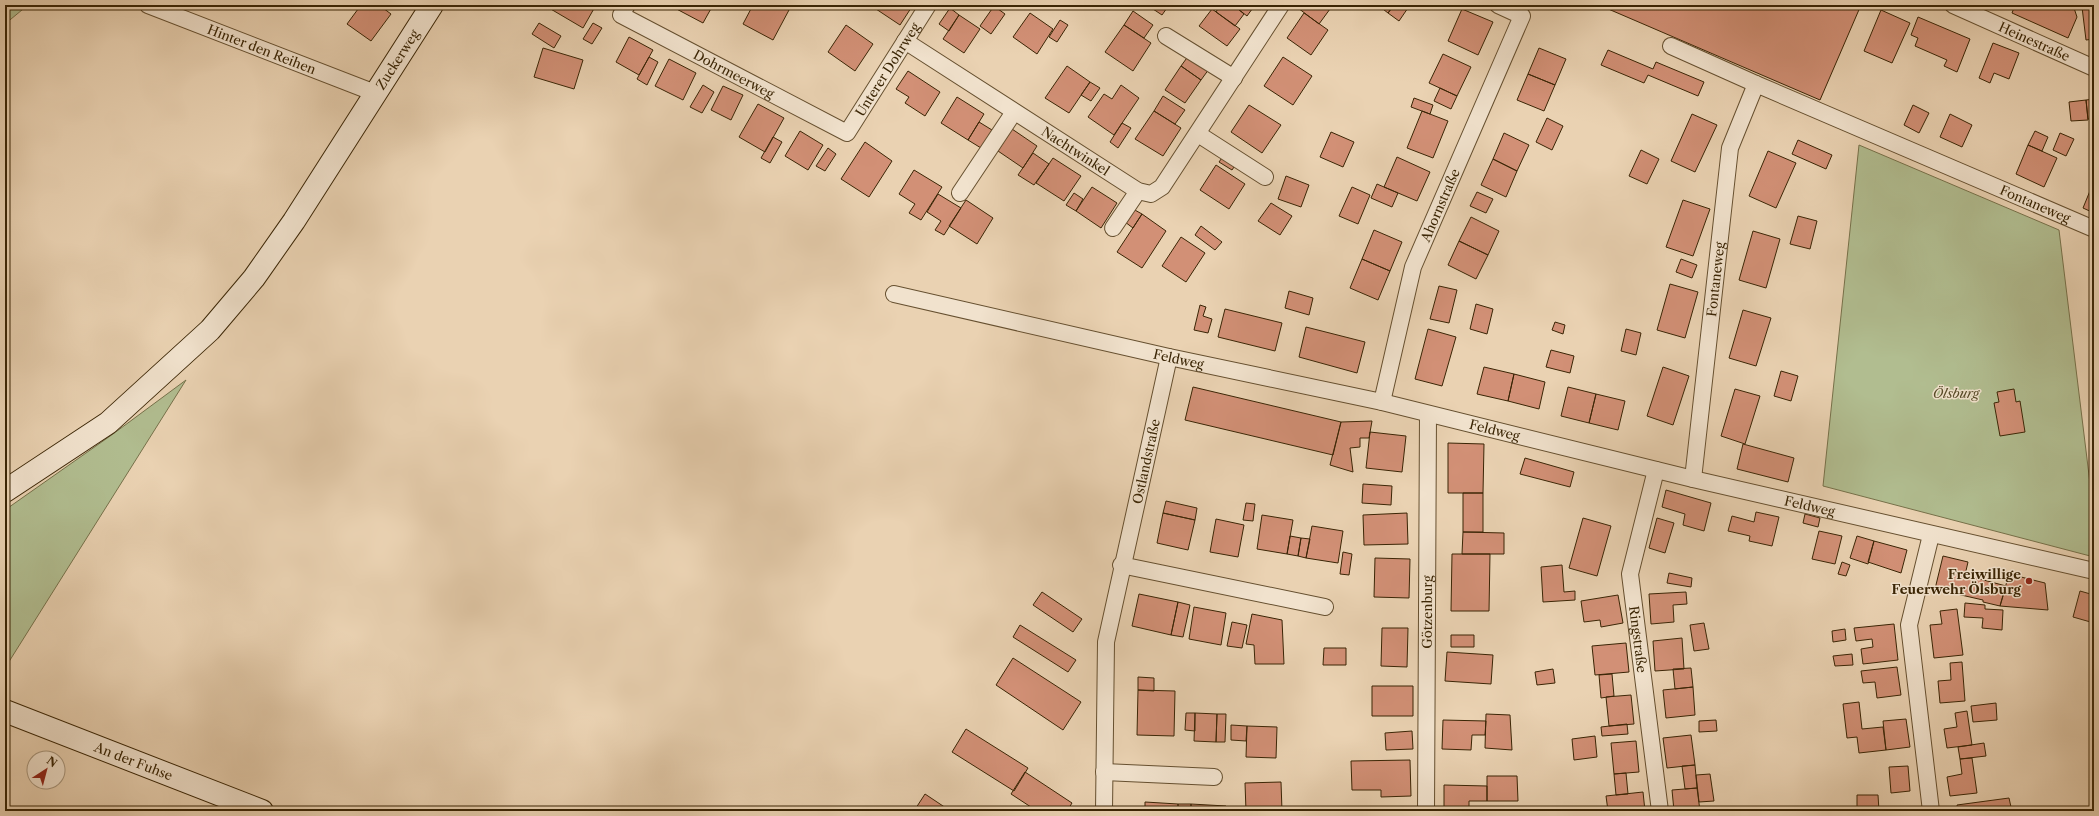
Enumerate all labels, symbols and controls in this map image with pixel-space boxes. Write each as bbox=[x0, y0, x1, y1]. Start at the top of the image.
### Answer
street label: Heinestraße bbox=[1996, 18, 2072, 64]
street label: Unterer Dohrweg bbox=[852, 19, 923, 119]
street label: Hinter den Reihen bbox=[205, 21, 318, 77]
street label: Zuckerweg bbox=[372, 26, 422, 92]
street label: Dohrmeerweg bbox=[691, 46, 777, 102]
street label: Nachtwinkel bbox=[1039, 123, 1113, 179]
street label: Ahornstraße bbox=[1417, 166, 1463, 245]
street label: Fontaneweg bbox=[1997, 182, 2073, 226]
street label: Fontaneweg bbox=[1703, 241, 1727, 318]
street label: Feldweg bbox=[1152, 346, 1206, 372]
park label: Ölsburg bbox=[1933, 385, 1981, 401]
street label: Feldweg bbox=[1468, 416, 1522, 444]
street label: Ostlandstraße bbox=[1129, 417, 1163, 505]
street label: Feldweg bbox=[1783, 492, 1837, 519]
place label: Freiwillige Feuerwehr Ölsburg bbox=[1891, 566, 2021, 597]
street label: Götzenburg bbox=[1419, 575, 1435, 649]
marker: Freiwillige Feuerwehr Ölsburg bbox=[2024, 576, 2034, 586]
street label: Ringstraße bbox=[1626, 605, 1650, 674]
street label: An der Fuhse bbox=[91, 738, 175, 783]
north arrow bbox=[26, 750, 66, 790]
text: N bbox=[44, 753, 60, 771]

